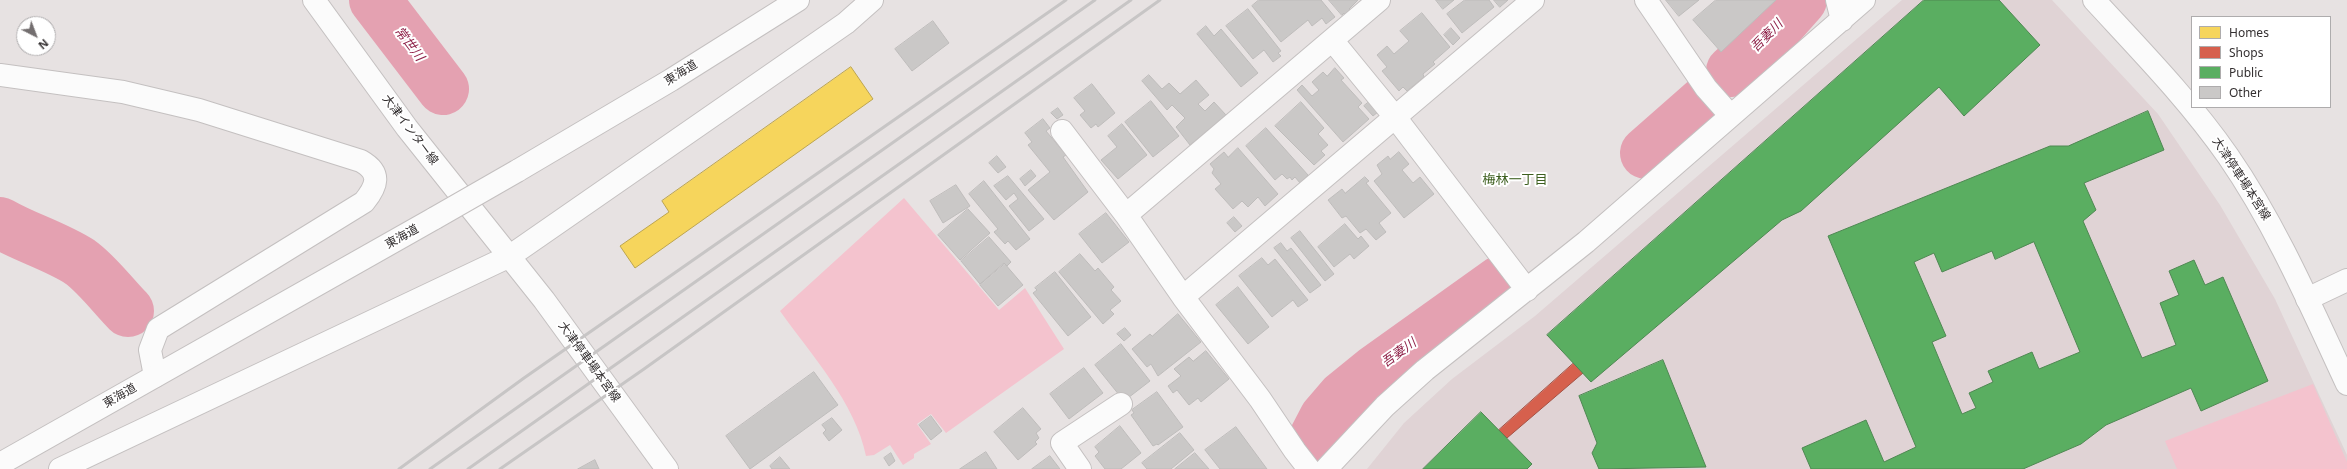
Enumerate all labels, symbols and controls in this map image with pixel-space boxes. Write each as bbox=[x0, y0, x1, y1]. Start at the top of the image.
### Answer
north arrow bbox=[16, 16, 56, 56]
legend bbox=[2191, 16, 2331, 108]
water label: 吾妻川 bbox=[1748, 17, 1786, 55]
water label: 常世川 bbox=[391, 24, 427, 64]
text: Homes bbox=[2229, 24, 2269, 41]
text: N bbox=[35, 36, 52, 53]
text: Shops bbox=[2229, 44, 2263, 61]
street label: 東海道 bbox=[662, 57, 700, 89]
text: Public bbox=[2229, 64, 2263, 81]
text: Other bbox=[2229, 84, 2262, 101]
street label: 大津インター線 bbox=[379, 92, 441, 168]
street label: 大津停車場本宮線 bbox=[2209, 135, 2273, 223]
district label: 梅林一丁目 bbox=[1483, 172, 1547, 188]
street label: 東海道 bbox=[383, 222, 421, 252]
street label: 大津停車場本宮線 bbox=[555, 319, 623, 405]
water label: 吾妻川 bbox=[1379, 335, 1419, 371]
street label: 東海道 bbox=[101, 381, 139, 411]

